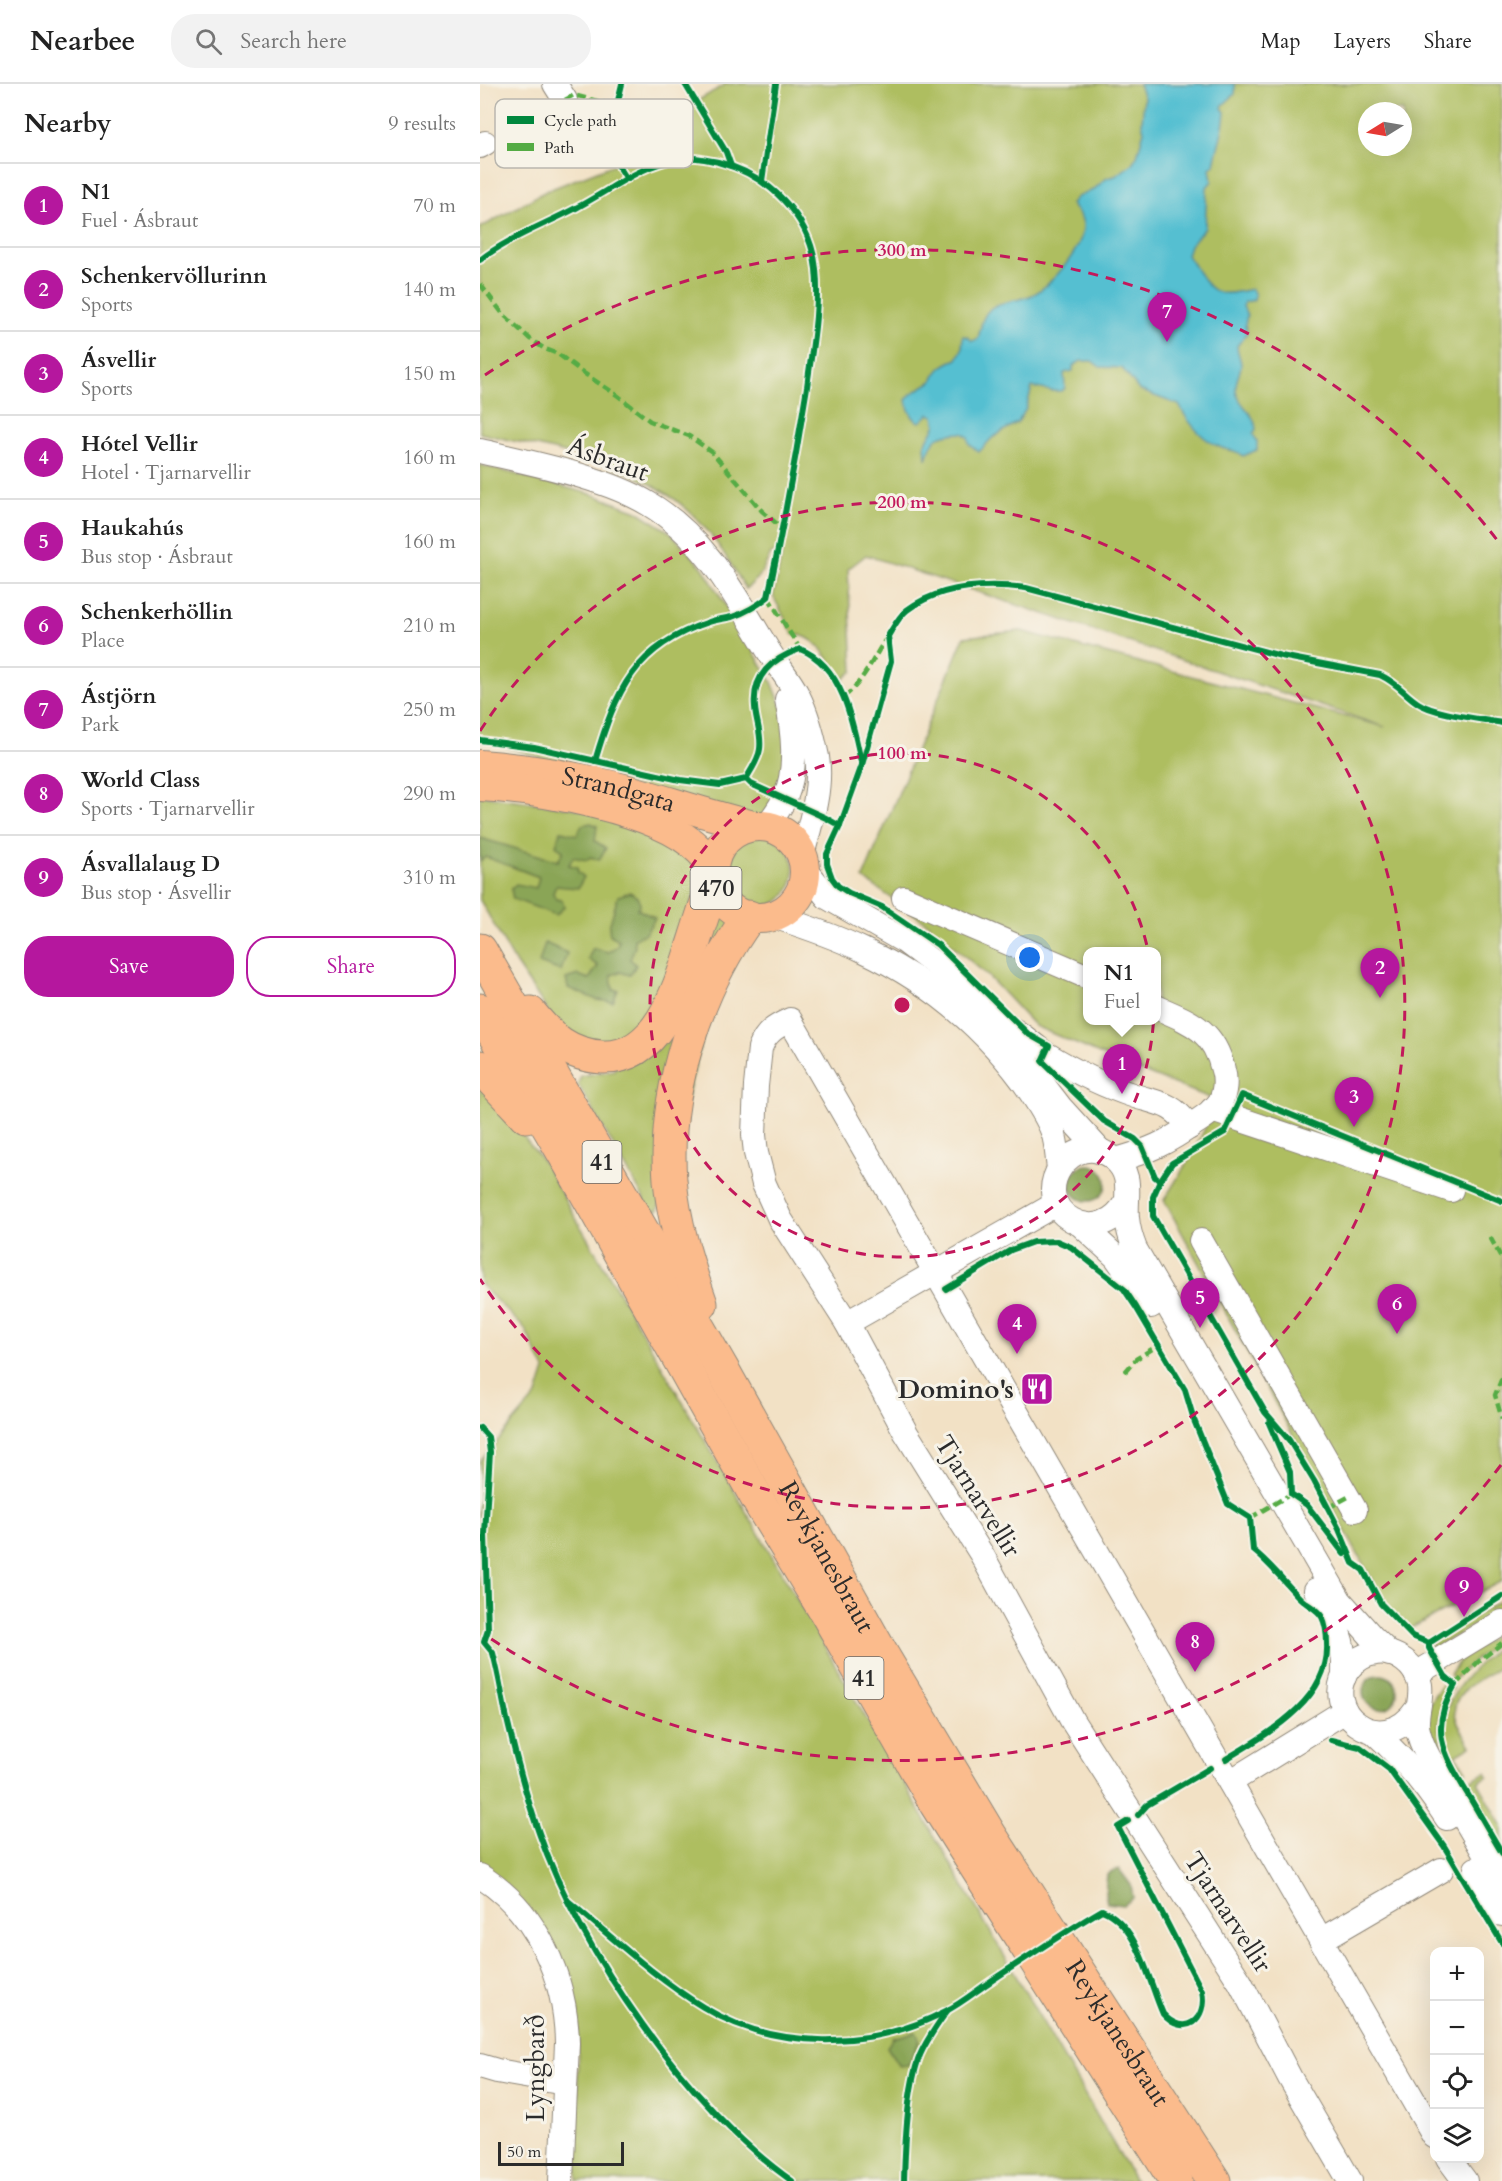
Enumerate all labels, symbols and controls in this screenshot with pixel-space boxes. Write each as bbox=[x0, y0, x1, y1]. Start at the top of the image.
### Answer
search box bbox=[171, 14, 591, 68]
text: Nearbee bbox=[30, 22, 135, 60]
icon: search bbox=[192, 25, 225, 58]
text: Search here bbox=[240, 26, 347, 56]
text: Map bbox=[1261, 27, 1301, 56]
text: Layers bbox=[1334, 27, 1391, 56]
text: Share bbox=[1424, 27, 1472, 56]
legend bbox=[495, 99, 693, 168]
north arrow bbox=[1358, 102, 1412, 156]
text: Nearby bbox=[24, 106, 112, 141]
text: 9 results bbox=[388, 110, 456, 137]
text: Cycle path bbox=[544, 110, 617, 132]
text: Path bbox=[544, 137, 574, 159]
text: N1 bbox=[81, 177, 111, 207]
text: 1 bbox=[38, 192, 49, 219]
text: 70 m bbox=[413, 192, 456, 219]
text: Fuel · Ásbraut bbox=[81, 207, 198, 234]
text: 300 m bbox=[877, 238, 927, 263]
text: Schenkervöllurinn bbox=[81, 261, 267, 291]
text: 2 bbox=[38, 276, 49, 303]
text: 140 m bbox=[403, 276, 456, 303]
text: Sports bbox=[81, 291, 133, 318]
pin: 7 bbox=[1148, 292, 1186, 342]
text: Ásvellir bbox=[81, 345, 156, 375]
text: 3 bbox=[38, 360, 49, 387]
text: 150 m bbox=[403, 360, 456, 387]
text: Sports bbox=[81, 375, 133, 402]
street label: Ásbraut bbox=[562, 428, 654, 490]
text: Hótel Vellir bbox=[81, 429, 198, 459]
text: 4 bbox=[38, 444, 49, 471]
text: 160 m bbox=[403, 444, 456, 471]
text: Hotel · Tjarnarvellir bbox=[81, 459, 251, 486]
text: 200 m bbox=[877, 490, 927, 515]
text: Haukahús bbox=[81, 513, 184, 543]
text: 5 bbox=[38, 528, 49, 555]
text: 160 m bbox=[403, 528, 456, 555]
text: Bus stop · Ásbraut bbox=[81, 543, 233, 570]
text: Schenkerhöllin bbox=[81, 597, 233, 627]
text: 6 bbox=[38, 612, 49, 639]
text: 210 m bbox=[403, 612, 456, 639]
text: Place bbox=[81, 627, 125, 654]
text: Ástjörn bbox=[81, 681, 156, 711]
text: 7 bbox=[38, 696, 49, 723]
text: 250 m bbox=[403, 696, 456, 723]
text: Park bbox=[81, 711, 119, 738]
text: 100 m bbox=[877, 741, 927, 766]
street label: Strandgata bbox=[559, 758, 680, 820]
text: World Class bbox=[81, 765, 200, 795]
text: 8 bbox=[38, 780, 49, 807]
text: 290 m bbox=[403, 780, 456, 807]
text: Sports · Tjarnarvellir bbox=[81, 795, 254, 822]
text: Ásvallalaug D bbox=[81, 849, 220, 879]
text: 9 bbox=[38, 864, 49, 891]
text: 310 m bbox=[403, 864, 456, 891]
road number: 470 bbox=[690, 867, 742, 909]
text: Bus stop · Ásvellir bbox=[81, 879, 231, 906]
button: Save bbox=[24, 936, 234, 997]
button: Share bbox=[246, 936, 456, 997]
your location bbox=[1015, 943, 1044, 972]
popup bbox=[1083, 947, 1161, 1025]
pin: 2 bbox=[1360, 948, 1400, 998]
text: N1 bbox=[1104, 958, 1134, 988]
text: Fuel bbox=[1104, 988, 1140, 1015]
centre of rings bbox=[892, 995, 912, 1015]
pin: 1 bbox=[1102, 1044, 1142, 1094]
pin: 3 bbox=[1334, 1078, 1374, 1127]
road number: 41 bbox=[582, 1141, 622, 1183]
pin: 5 bbox=[1180, 1278, 1220, 1328]
pin: 6 bbox=[1378, 1284, 1416, 1334]
pin: 4 bbox=[998, 1304, 1036, 1354]
restaurant icon: Domino's bbox=[1019, 1371, 1055, 1407]
place label: Domino's bbox=[898, 1372, 1014, 1407]
street label: Tjarnarvellir bbox=[927, 1428, 1030, 1564]
street label: Reykjanesbraut bbox=[771, 1475, 884, 1639]
pin: 9 bbox=[1444, 1568, 1484, 1617]
pin: 8 bbox=[1176, 1622, 1214, 1672]
road number: 41 bbox=[844, 1657, 884, 1699]
street label: Tjarnarvellir bbox=[1176, 1845, 1280, 1980]
map controls bbox=[1430, 1947, 1484, 2163]
button: + bbox=[1430, 1947, 1484, 2001]
street label: Reykjanesbraut bbox=[1057, 1952, 1178, 2113]
button: − bbox=[1430, 2001, 1484, 2055]
street label: Lyngbarð bbox=[518, 2014, 553, 2122]
button: locate bbox=[1430, 2055, 1484, 2109]
button: layers bbox=[1430, 2109, 1484, 2163]
scale bar bbox=[498, 2139, 624, 2166]
text: 50 m bbox=[507, 2141, 541, 2163]

